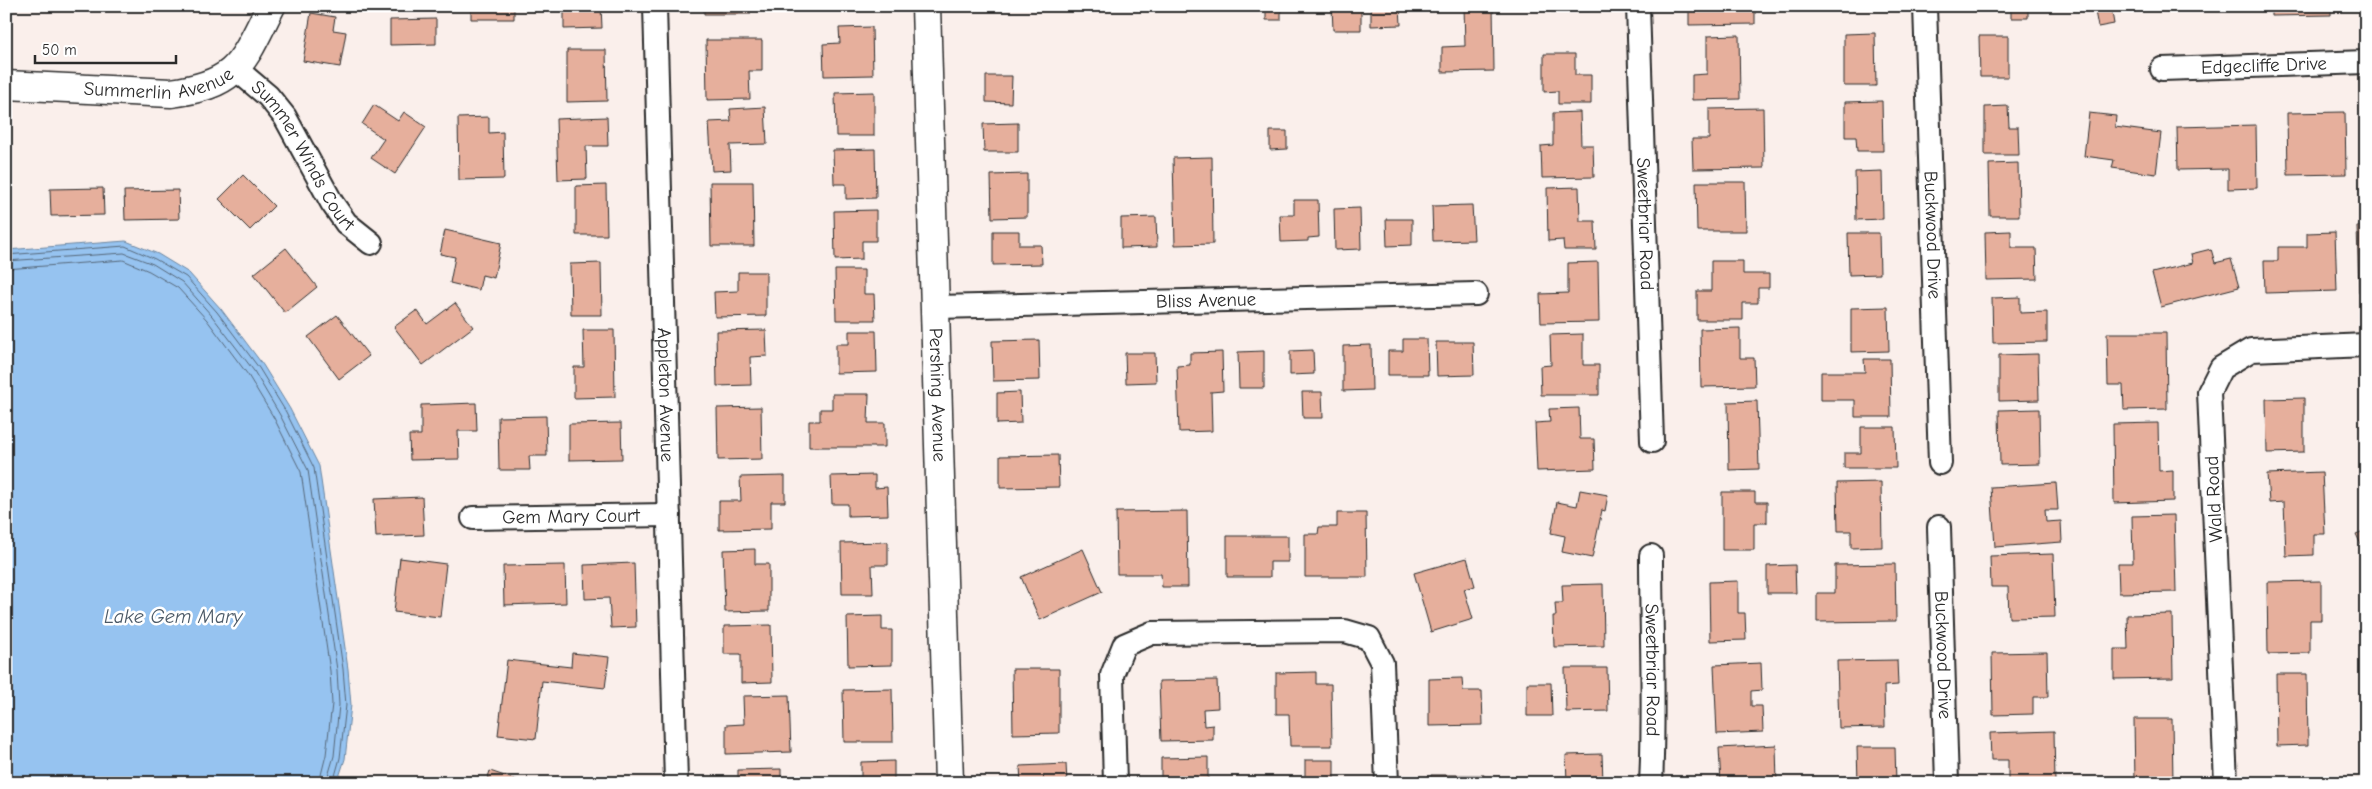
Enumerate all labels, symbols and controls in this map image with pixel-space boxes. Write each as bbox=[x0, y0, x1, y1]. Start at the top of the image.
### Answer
scale bar bbox=[35, 32, 176, 64]
text: 50 m bbox=[42, 41, 77, 59]
street label: Edgecliffe Drive bbox=[2201, 52, 2327, 79]
street label: Summerlin Avenue bbox=[83, 63, 238, 104]
street label: Summer Winds Court bbox=[247, 76, 359, 236]
street label: Sweetbriar Road bbox=[1632, 157, 1658, 291]
street label: Buckwood Drive bbox=[1919, 170, 1946, 299]
street label: Bliss Avenue bbox=[1155, 288, 1256, 313]
street label: Appleton Avenue bbox=[653, 327, 678, 462]
street label: Pershing Avenue bbox=[925, 327, 950, 462]
street label: Wald Road bbox=[2201, 455, 2227, 543]
street label: Gem Mary Court bbox=[502, 504, 641, 529]
street label: Buckwood Drive bbox=[1930, 590, 1956, 719]
street label: Sweetbriar Road bbox=[1640, 603, 1664, 737]
water label: Lake Gem Mary bbox=[104, 605, 243, 628]

